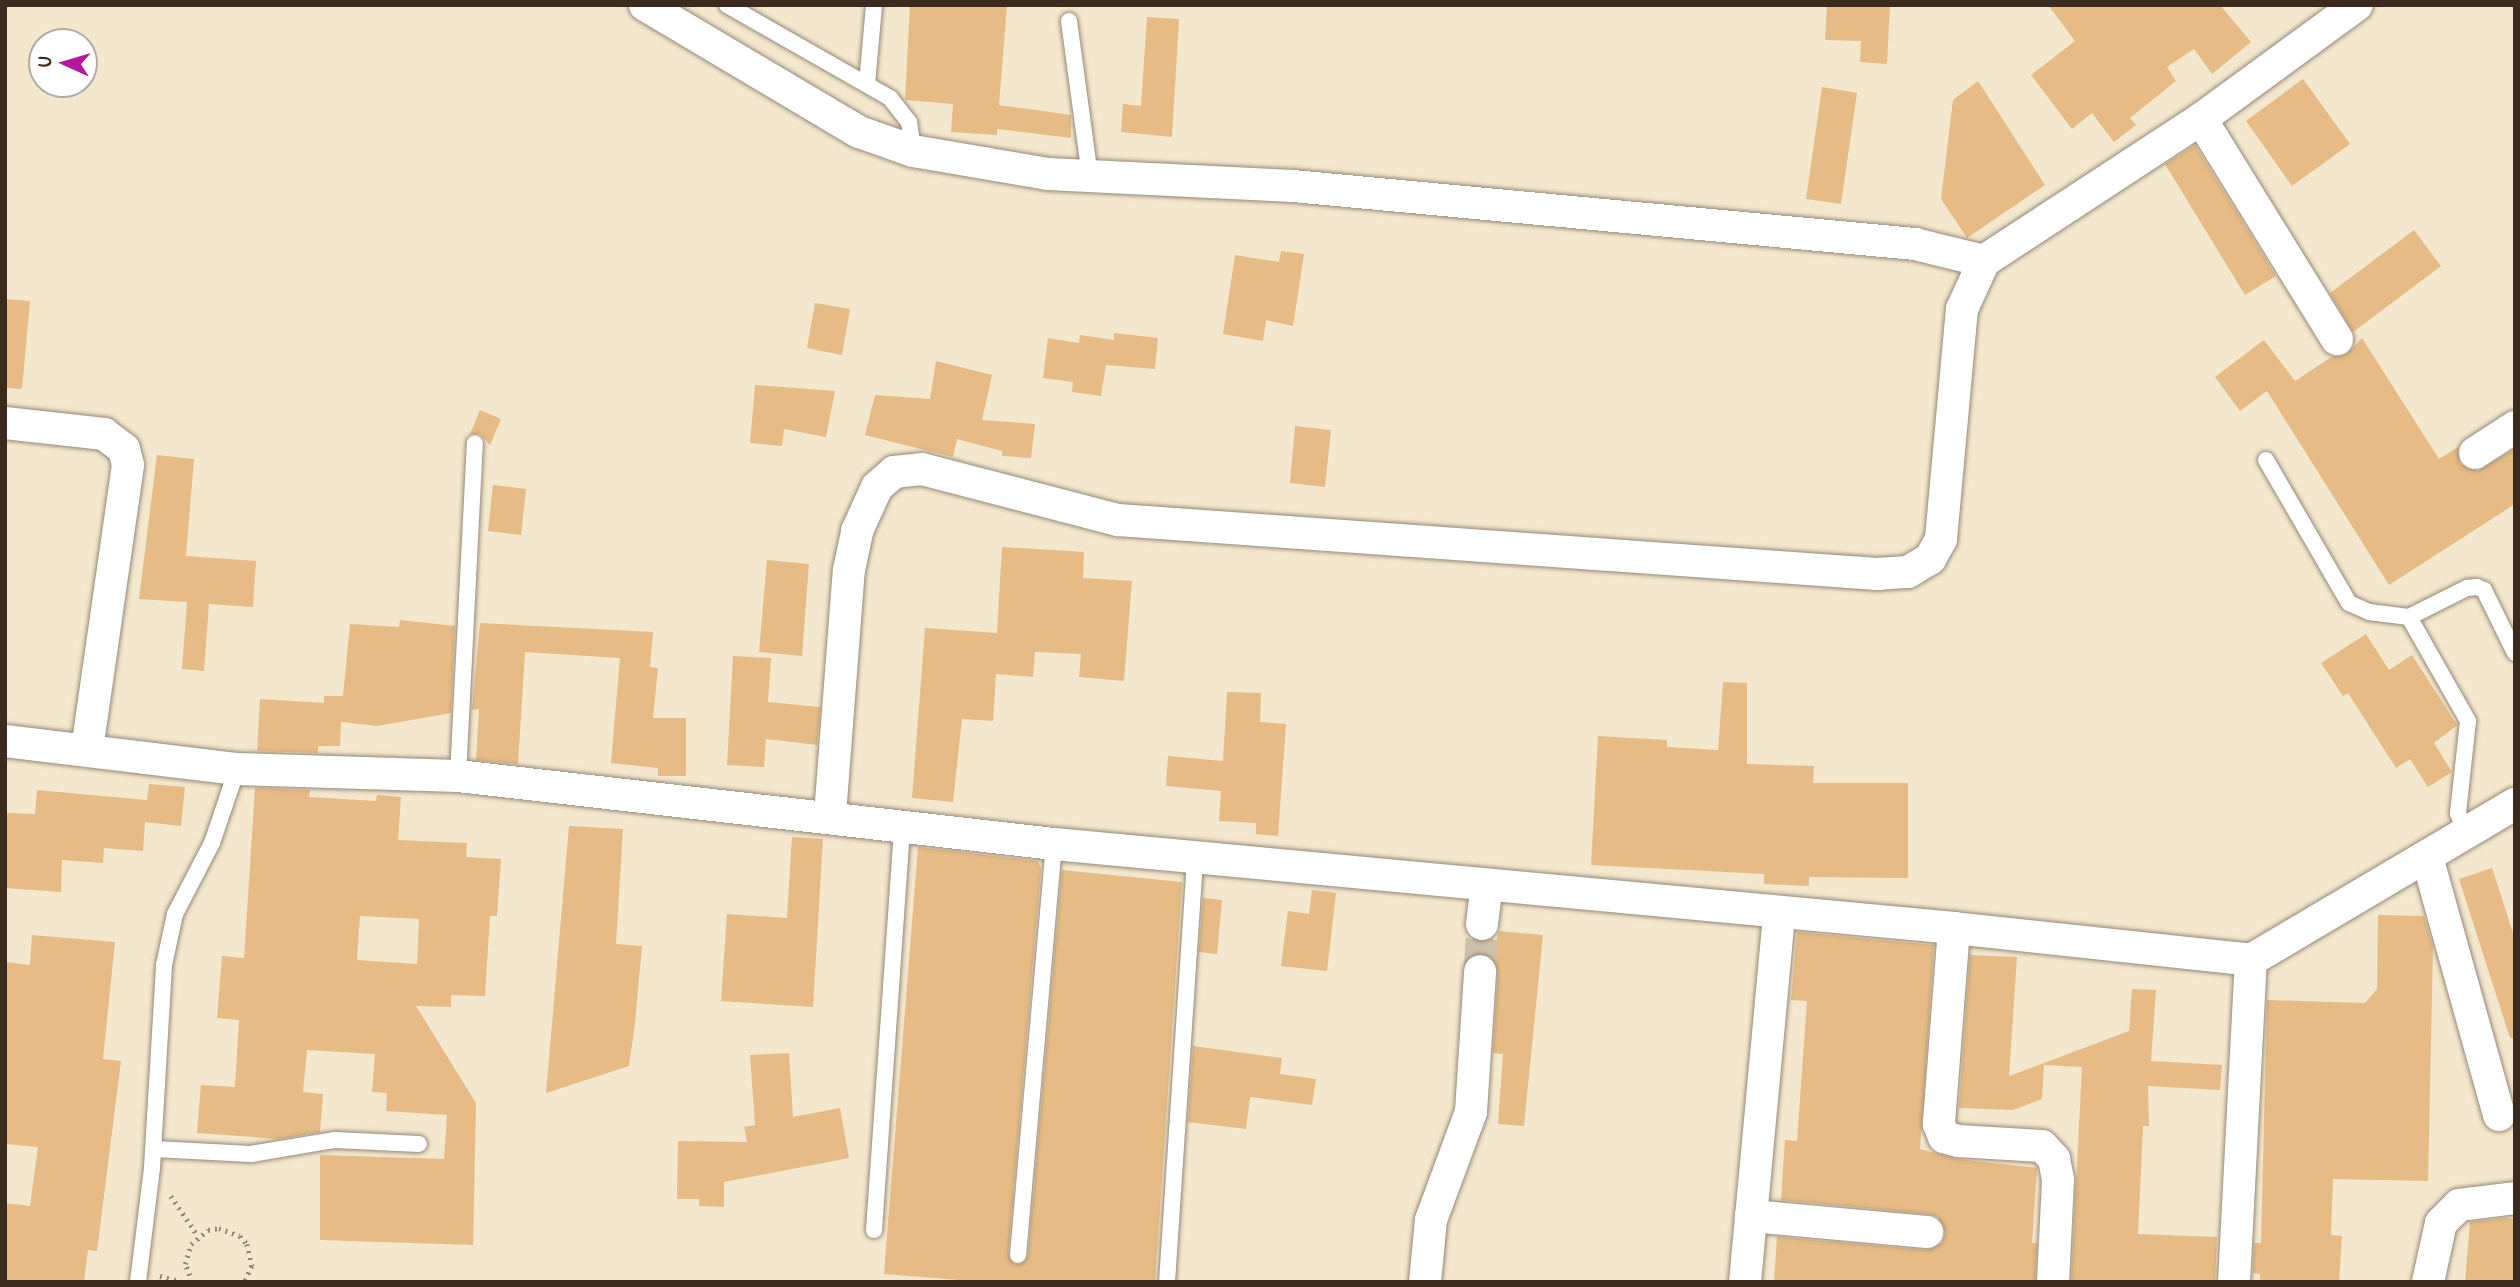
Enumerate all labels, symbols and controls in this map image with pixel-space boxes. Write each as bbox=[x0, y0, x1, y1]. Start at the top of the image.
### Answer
north arrow bbox=[28, 28, 98, 98]
text: U bbox=[31, 56, 57, 68]

